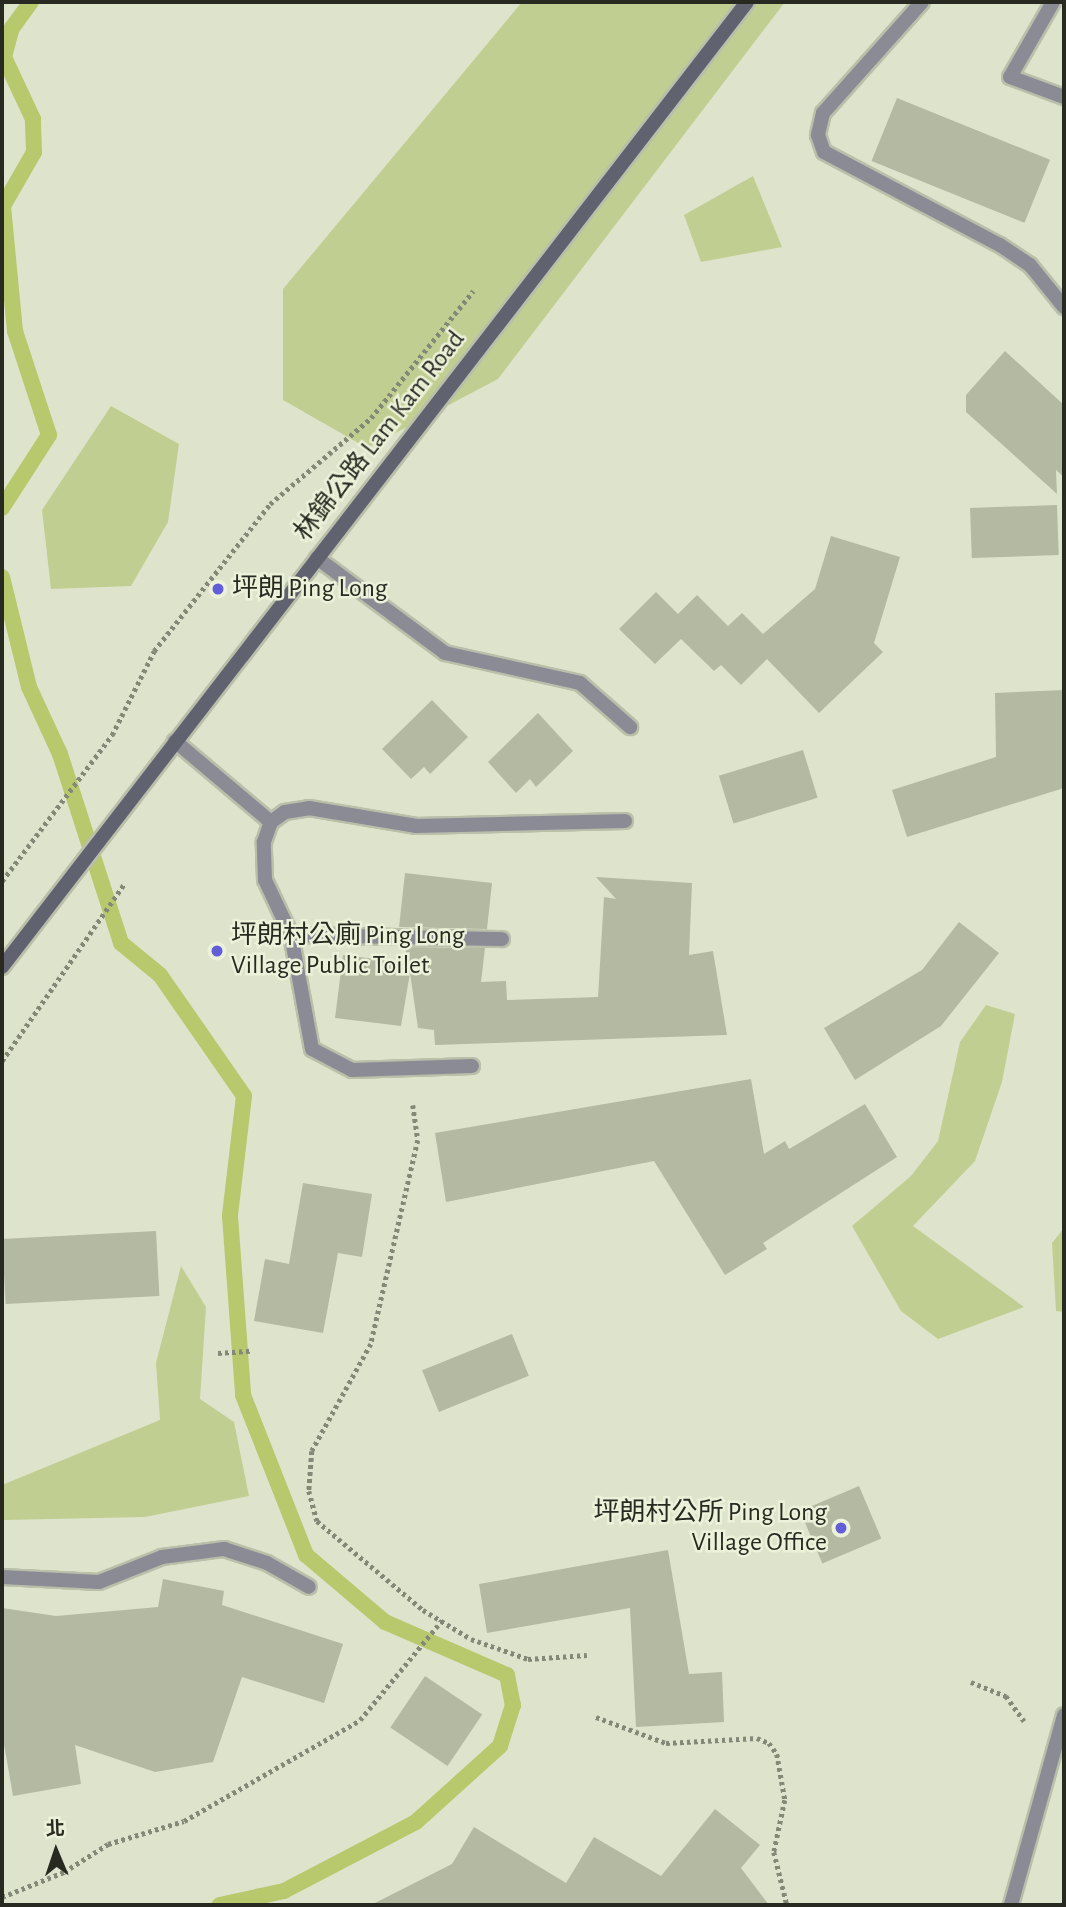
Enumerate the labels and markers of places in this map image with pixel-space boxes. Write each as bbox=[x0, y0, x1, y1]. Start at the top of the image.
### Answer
place label: 坪朗 Ping Long bbox=[232, 573, 388, 605]
marker: 坪朗 Ping Long bbox=[210, 581, 226, 597]
place label: 坪朗村公廁 Ping Long Village Public Toilet bbox=[231, 920, 465, 982]
marker: 坪朗村公廁 Ping Long Village Public Toilet bbox=[209, 943, 225, 959]
place label: 坪朗村公所 Ping Long Village Office bbox=[593, 1497, 827, 1558]
marker: 坪朗村公所 Ping Long Village Office bbox=[833, 1520, 849, 1536]

